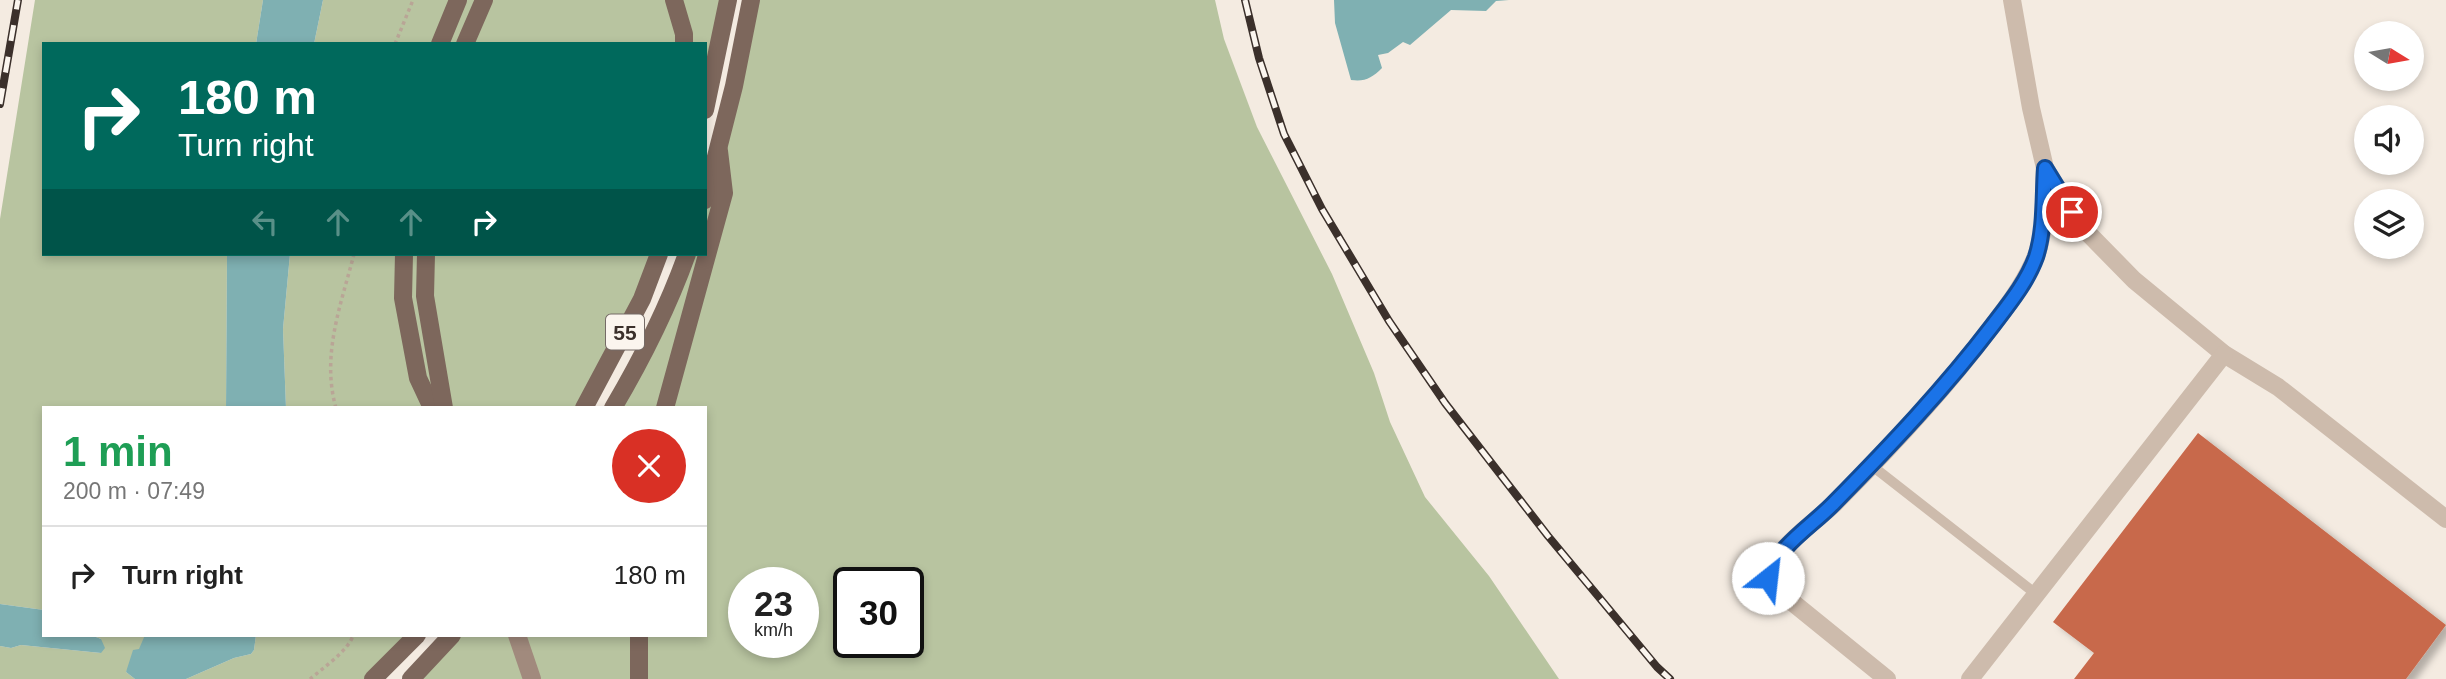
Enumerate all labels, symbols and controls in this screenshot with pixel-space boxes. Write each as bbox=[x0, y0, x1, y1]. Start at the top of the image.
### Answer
north arrow bbox=[2354, 21, 2424, 91]
map controls bbox=[2354, 21, 2424, 259]
icon: right bbox=[63, 70, 154, 161]
text: 180 m bbox=[178, 70, 317, 124]
button: sound bbox=[2354, 105, 2424, 175]
text: Turn right bbox=[178, 127, 314, 163]
pin bbox=[2042, 182, 2102, 242]
button: layers bbox=[2354, 189, 2424, 259]
icon: arrive bbox=[2053, 193, 2091, 231]
icon: left bbox=[246, 203, 284, 241]
icon: ahead bbox=[319, 203, 357, 241]
icon: ahead bbox=[392, 203, 430, 241]
icon: right bbox=[465, 203, 503, 241]
road number: 55 bbox=[606, 314, 644, 350]
text: 1 min bbox=[63, 428, 173, 475]
button: close bbox=[612, 429, 686, 503]
text: 200 m · 07:49 bbox=[63, 478, 205, 504]
position arrow bbox=[1731, 541, 1805, 615]
icon: right bbox=[63, 556, 101, 594]
text: Turn right bbox=[122, 560, 243, 590]
text: 180 m bbox=[614, 560, 686, 590]
speed limit sign: 30 bbox=[833, 567, 924, 658]
text: 23 bbox=[754, 584, 793, 623]
text: km/h bbox=[754, 620, 793, 640]

